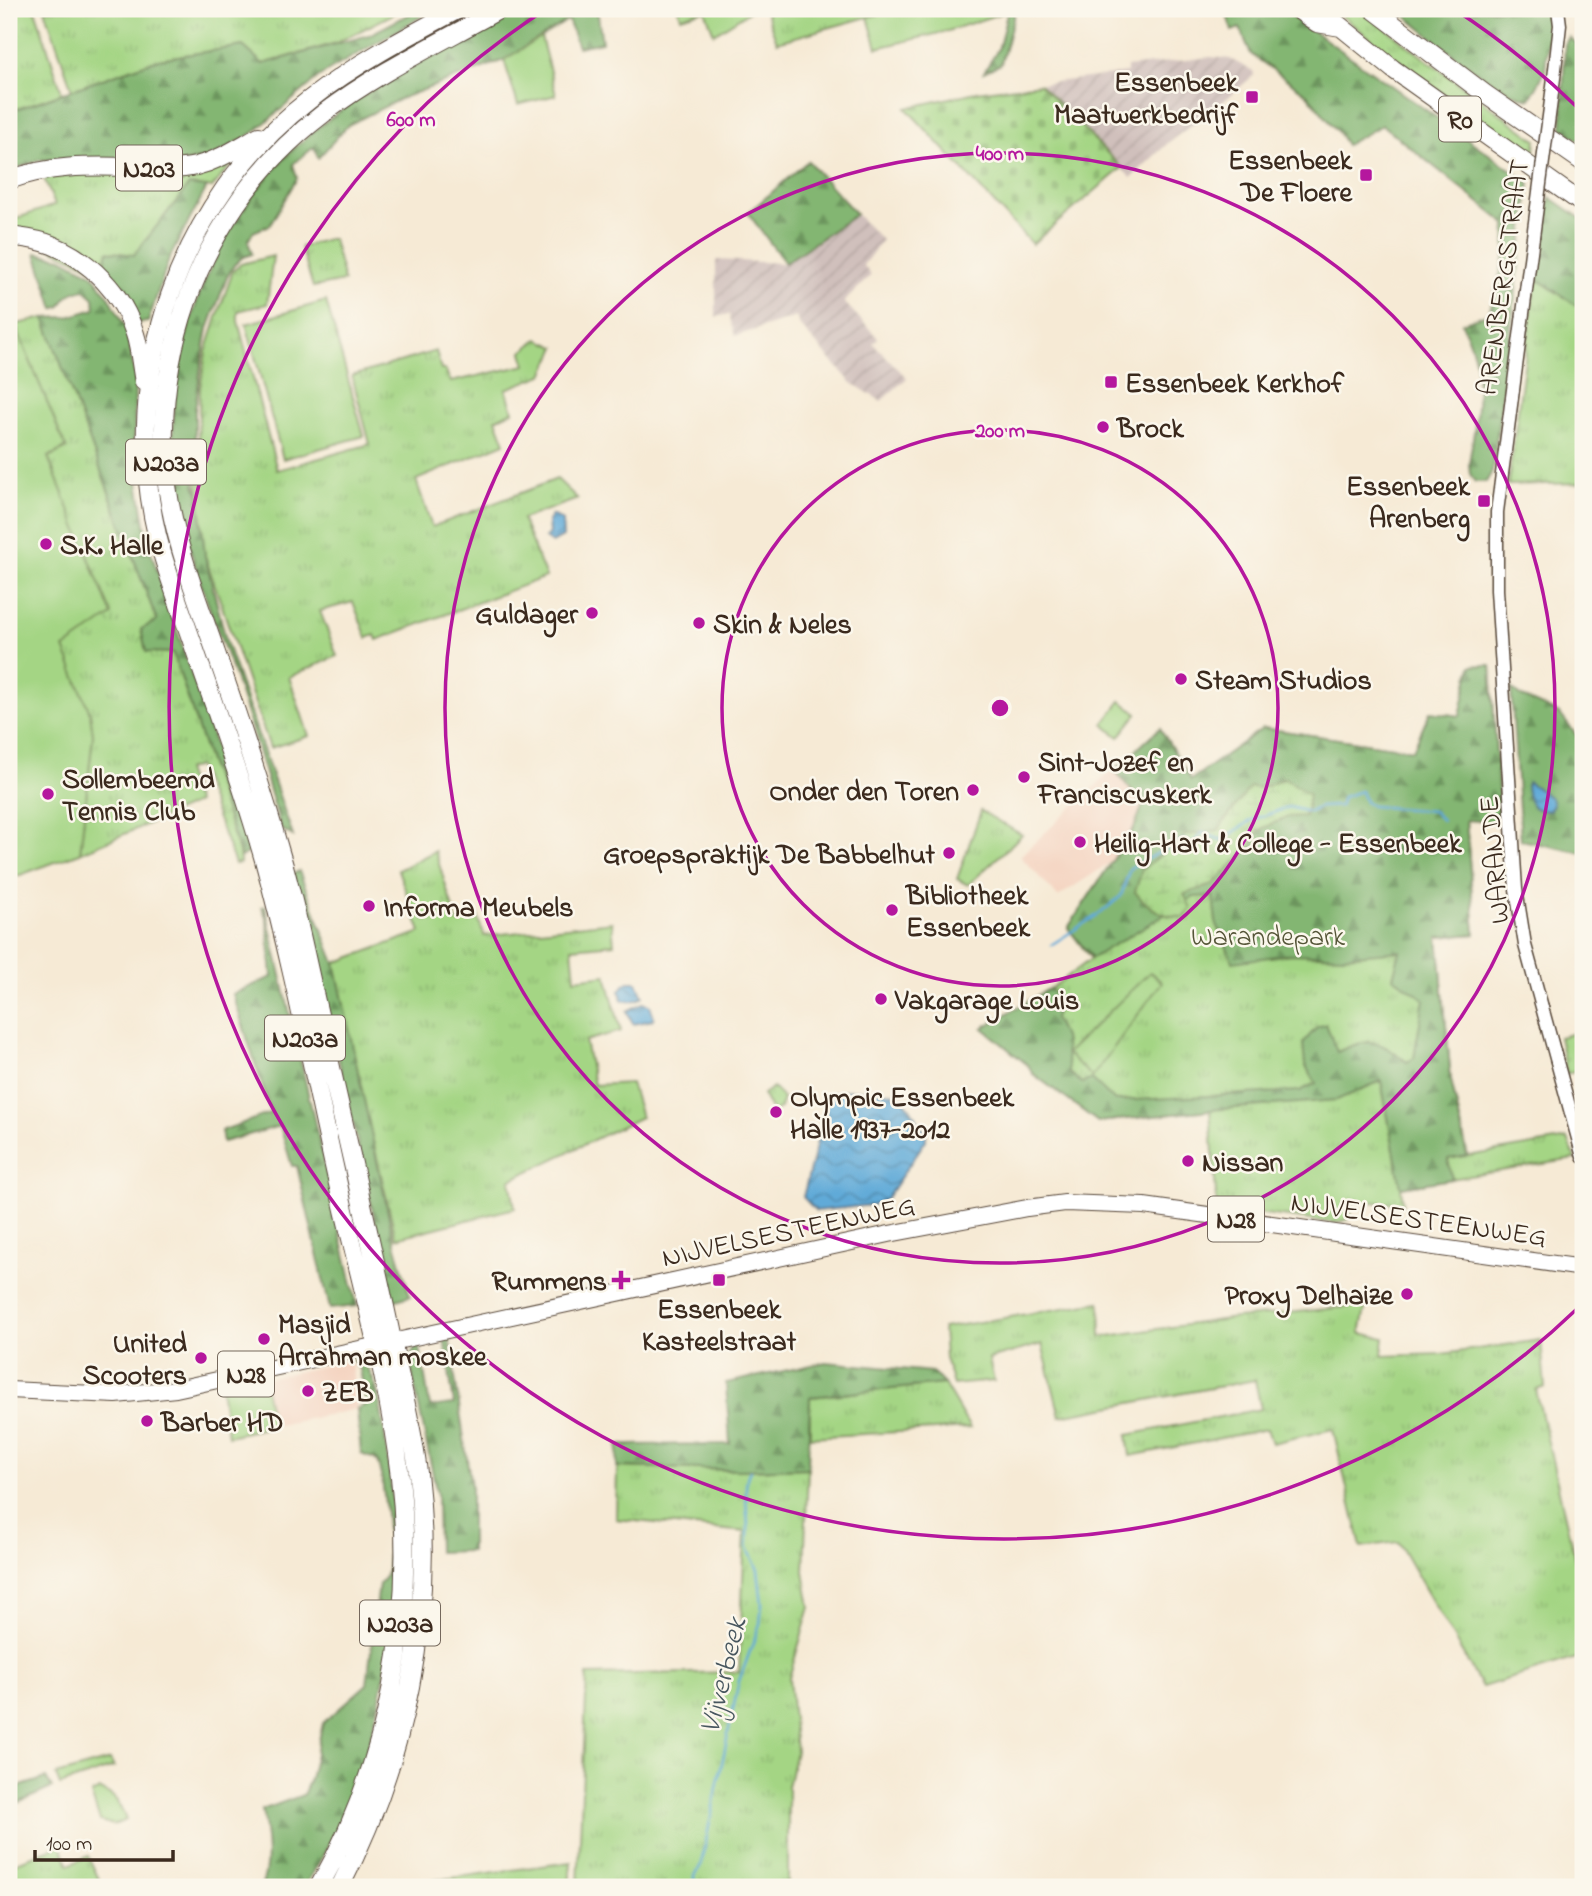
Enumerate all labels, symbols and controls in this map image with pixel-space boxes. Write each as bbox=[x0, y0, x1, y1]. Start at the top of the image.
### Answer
place label: Essenbeek Maatwerkbedrijf bbox=[1054, 64, 1239, 137]
marker: Essenbeek Maatwerkbedrijf bbox=[1244, 89, 1260, 105]
road number: R0 bbox=[1439, 96, 1481, 142]
text: 600 m bbox=[387, 106, 435, 136]
text: 400 m bbox=[976, 140, 1024, 170]
place label: Essenbeek De Floere bbox=[1228, 142, 1353, 215]
road number: N203 bbox=[116, 146, 182, 190]
street label: ARENBERGSTRAAT bbox=[1469, 157, 1542, 398]
marker: Essenbeek De Floere bbox=[1358, 167, 1374, 183]
place label: Essenbeek Kerkhof bbox=[1125, 365, 1345, 406]
marker: Essenbeek Kerkhof bbox=[1103, 374, 1119, 390]
place label: Brock bbox=[1115, 410, 1185, 451]
text: 200 m bbox=[974, 417, 1025, 447]
marker: Brock bbox=[1095, 419, 1111, 435]
road number: N203a bbox=[126, 440, 206, 484]
place label: Essenbeek Arenberg bbox=[1346, 468, 1471, 542]
marker: Essenbeek Arenberg bbox=[1476, 493, 1492, 509]
place label: S.K. Halle bbox=[60, 527, 165, 568]
marker: S.K. Halle bbox=[38, 536, 54, 552]
place label: Guldager bbox=[475, 596, 579, 638]
marker: Guldager bbox=[584, 605, 600, 621]
place label: Skin & Neles bbox=[713, 606, 852, 647]
marker: Skin & Neles bbox=[691, 615, 707, 631]
place label: Steam Studios bbox=[1195, 662, 1372, 703]
marker: Steam Studios bbox=[1173, 671, 1189, 687]
centre of rings bbox=[988, 696, 1012, 720]
place label: Sint-Jozef en Franciscuskerk bbox=[1036, 744, 1212, 817]
place label: Sollembeemd Tennis Club bbox=[62, 761, 215, 834]
marker: Sint-Jozef en Franciscuskerk bbox=[1016, 769, 1032, 785]
place label: Onder den Toren bbox=[769, 773, 959, 814]
marker: Onder den Toren bbox=[965, 782, 981, 798]
marker: Sollembeemd Tennis Club bbox=[40, 786, 56, 802]
street label: WARANDE bbox=[1470, 794, 1522, 925]
place label: Heilig-Hart & College - Essenbeek bbox=[1094, 825, 1462, 867]
marker: Heilig-Hart & College - Essenbeek bbox=[1072, 834, 1088, 850]
place label: Groepspraktijk De Babbelhut bbox=[603, 836, 936, 877]
marker: Groepspraktijk De Babbelhut bbox=[941, 845, 957, 861]
place label: Bibliotheek Essenbeek bbox=[904, 877, 1031, 950]
place label: Informa Meubels bbox=[383, 889, 574, 930]
marker: Informa Meubels bbox=[361, 898, 377, 914]
marker: Bibliotheek Essenbeek bbox=[884, 902, 900, 918]
park label: Warandepark bbox=[1191, 918, 1346, 959]
place label: Vakgarage Louis bbox=[894, 982, 1079, 1024]
marker: Vakgarage Louis bbox=[873, 991, 889, 1007]
road number: N203a bbox=[265, 1015, 345, 1060]
place label: Olympic Essenbeek Halle 1937-2012 bbox=[790, 1079, 1015, 1152]
marker: Olympic Essenbeek Halle 1937-2012 bbox=[768, 1104, 784, 1120]
place label: Nissan bbox=[1202, 1144, 1284, 1185]
marker: Nissan bbox=[1180, 1153, 1196, 1169]
street label: NIJVELSESTEENWEG bbox=[1288, 1183, 1549, 1260]
street label: NIJVELSESTEENWEG bbox=[658, 1187, 919, 1280]
road number: N28 bbox=[1208, 1196, 1264, 1242]
place label: Rummens bbox=[492, 1263, 607, 1304]
marker: Rummens bbox=[613, 1272, 629, 1288]
marker: Essenbeek Kasteelstraat bbox=[711, 1272, 727, 1288]
place label: Proxy Delhaize bbox=[1225, 1277, 1394, 1318]
marker: Proxy Delhaize bbox=[1399, 1286, 1415, 1302]
place label: Essenbeek Kasteelstraat bbox=[642, 1291, 797, 1364]
place label: Masjid Arrahman moskee bbox=[278, 1306, 488, 1379]
place label: United Scooters bbox=[83, 1325, 187, 1398]
marker: Masjid Arrahman moskee bbox=[256, 1331, 272, 1347]
marker: United Scooters bbox=[193, 1350, 209, 1366]
road number: N28 bbox=[218, 1352, 274, 1396]
place label: ZEB bbox=[322, 1374, 374, 1415]
marker: ZEB bbox=[300, 1383, 316, 1399]
place label: Barber HD bbox=[159, 1404, 283, 1445]
marker: Barber HD bbox=[139, 1413, 155, 1429]
road number: N203a bbox=[360, 1600, 440, 1646]
water label: Vijverbeek bbox=[689, 1611, 761, 1738]
scale bar bbox=[35, 1819, 173, 1863]
text: 100 m bbox=[46, 1830, 92, 1860]

